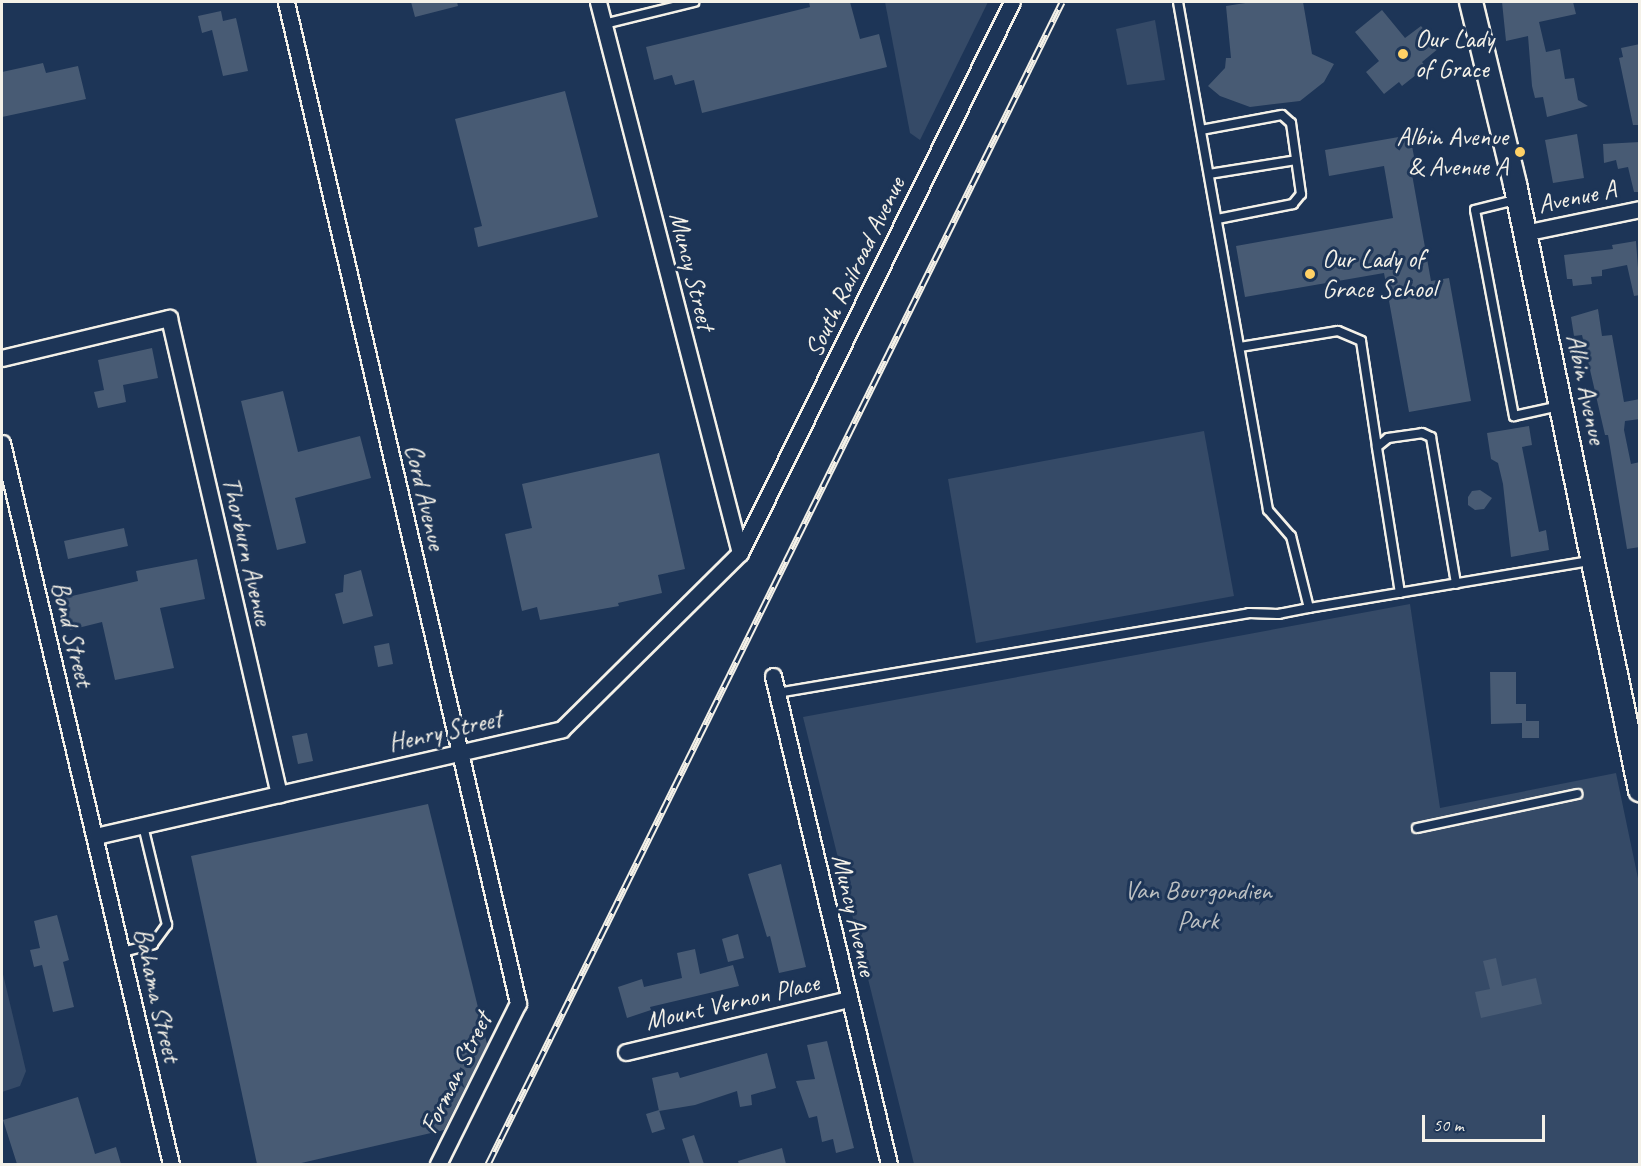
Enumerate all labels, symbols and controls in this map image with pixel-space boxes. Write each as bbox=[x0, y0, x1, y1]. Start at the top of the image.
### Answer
place label: Our Lady of Grace bbox=[1415, 23, 1495, 84]
marker: Our Lady of Grace bbox=[1396, 47, 1410, 61]
place label: Albin Avenue & Avenue A bbox=[1397, 121, 1508, 182]
marker: Albin Avenue & Avenue A bbox=[1513, 145, 1527, 159]
street label: South Railroad Avenue bbox=[798, 171, 912, 363]
street label: Avenue A bbox=[1535, 174, 1619, 220]
street label: Muncy Street bbox=[662, 209, 722, 333]
place label: Our Lady of Grace School bbox=[1322, 243, 1435, 304]
marker: Our Lady of Grace School bbox=[1303, 267, 1317, 281]
street label: Albin Avenue bbox=[1559, 331, 1613, 447]
street label: Cord Avenue bbox=[398, 441, 452, 553]
street label: Thorburn Avenue bbox=[215, 474, 279, 628]
street label: Bond Street bbox=[44, 578, 100, 690]
street label: Henry Street bbox=[385, 703, 505, 759]
street label: Muncy Avenue bbox=[825, 851, 883, 979]
park label: Van Bourgondien Park bbox=[1124, 875, 1272, 936]
street label: Bahama Street bbox=[126, 925, 188, 1065]
street label: Mount Vernon Place bbox=[642, 967, 822, 1037]
street label: Forman Street bbox=[413, 1007, 499, 1139]
scale bar bbox=[1425, 1103, 1548, 1141]
text: 50 m bbox=[1433, 1114, 1464, 1136]

